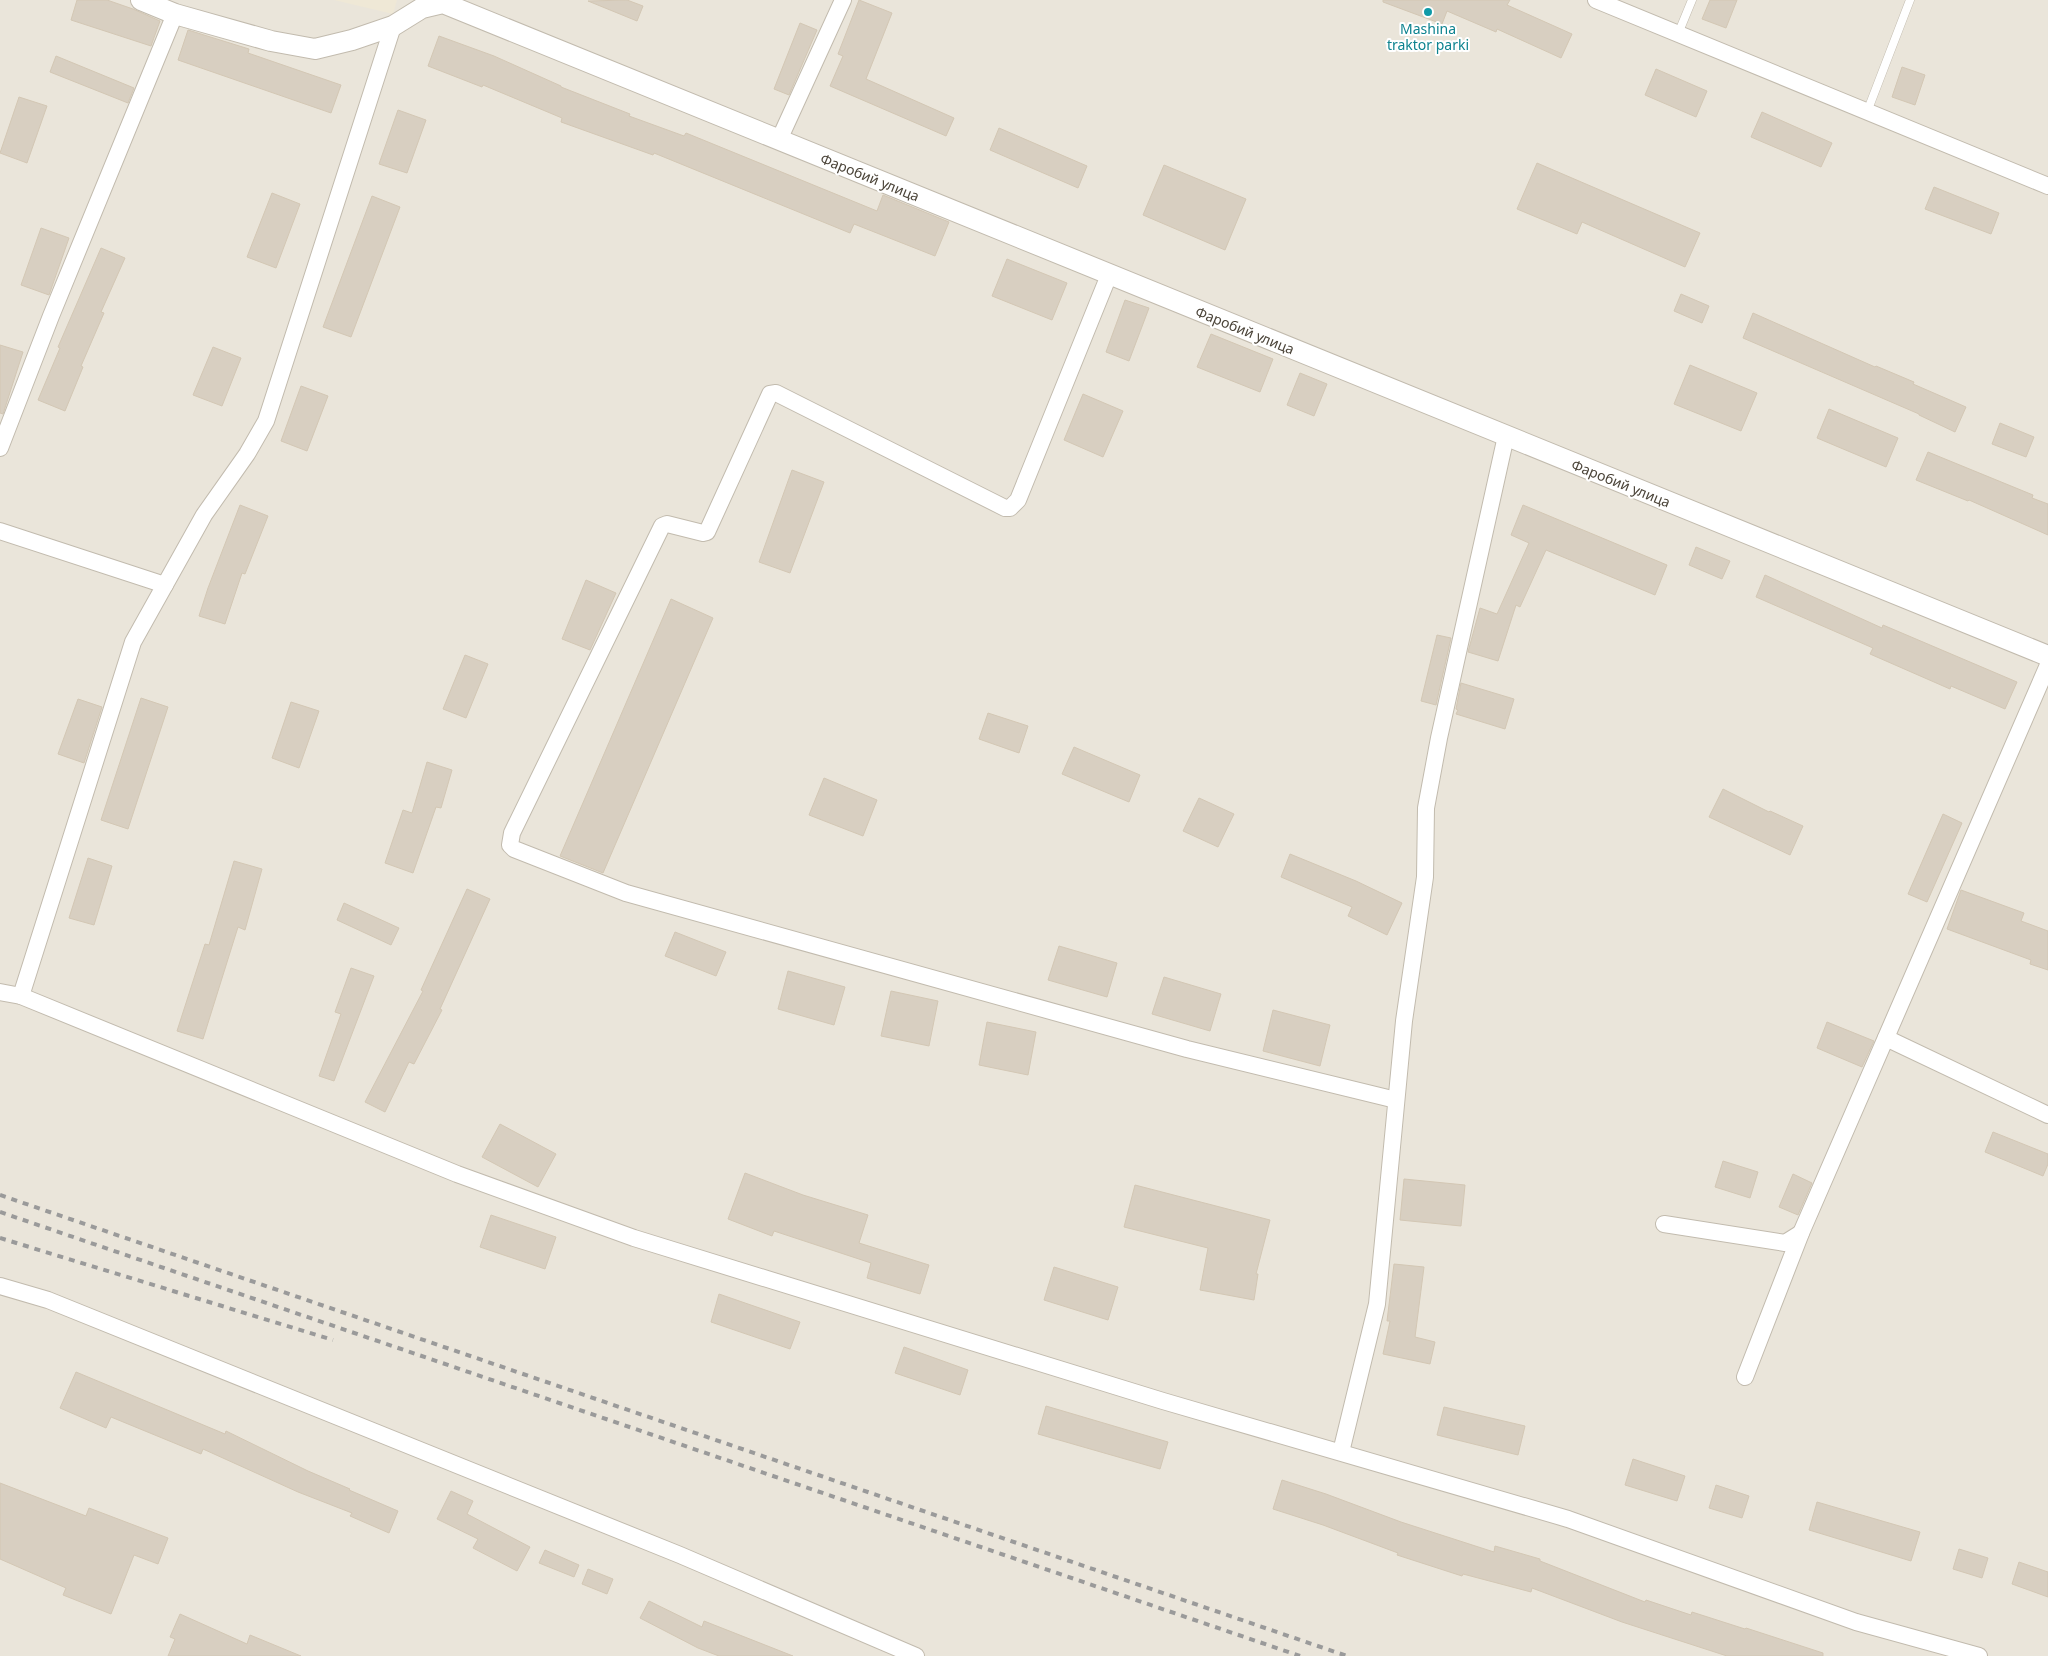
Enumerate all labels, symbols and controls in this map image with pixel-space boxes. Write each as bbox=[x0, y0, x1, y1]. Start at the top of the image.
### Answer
marker: Mashina traktor parki bbox=[1422, 6, 1434, 18]
place label: Mashina traktor parki bbox=[1387, 19, 1469, 54]
street label: Фаробий улица bbox=[818, 148, 922, 206]
street label: Фаробий улица bbox=[1193, 301, 1297, 359]
street label: Фаробий улица bbox=[1569, 454, 1673, 512]

